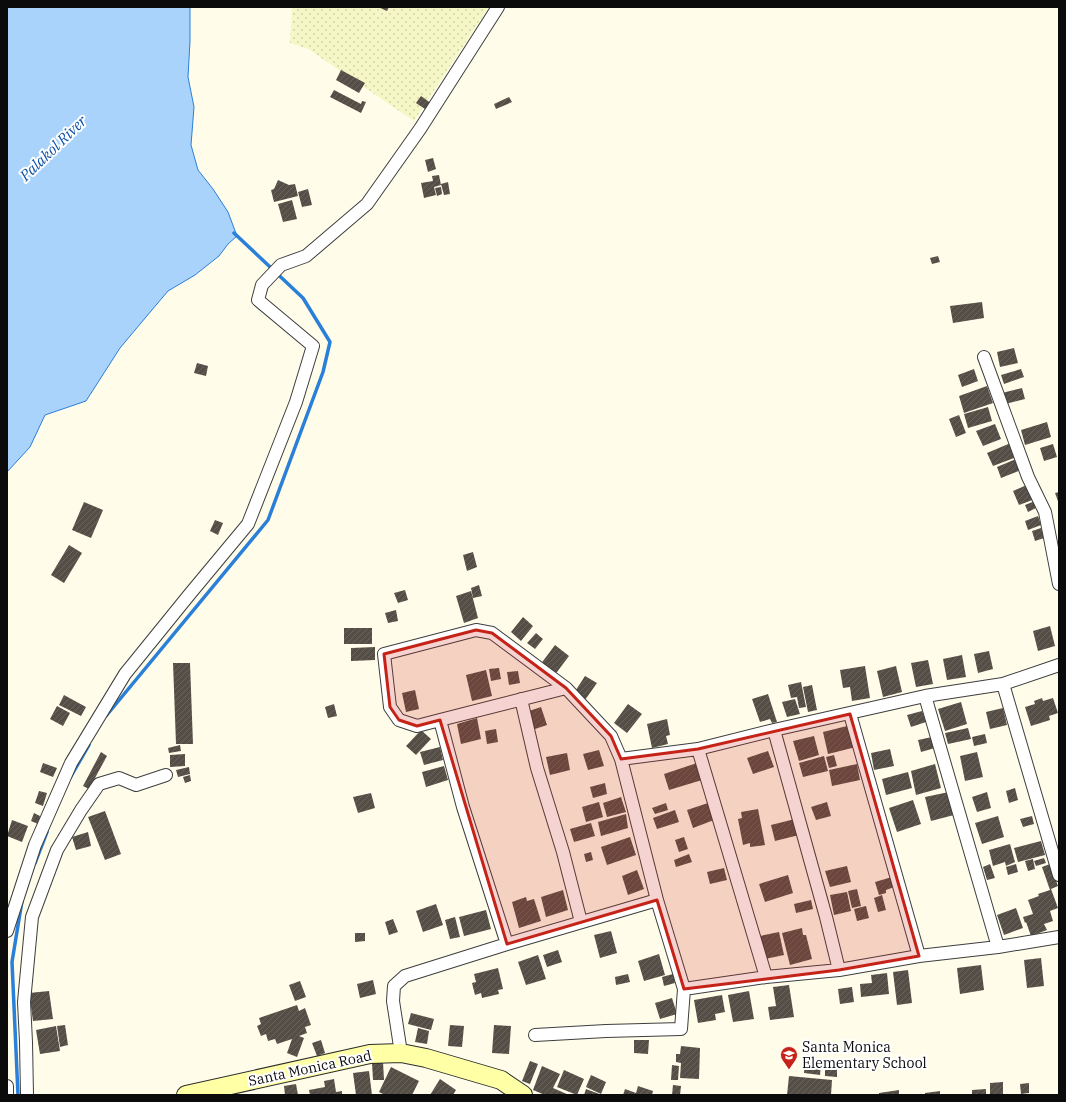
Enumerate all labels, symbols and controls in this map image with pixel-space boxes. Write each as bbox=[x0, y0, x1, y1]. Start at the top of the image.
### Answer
water label: Palakol River bbox=[15, 111, 91, 185]
place label: Santa Monica Elementary School bbox=[802, 1038, 927, 1072]
school or university icon: Santa Monica Elementary School bbox=[779, 1045, 799, 1070]
street label: Santa Monica Road bbox=[247, 1046, 374, 1090]

